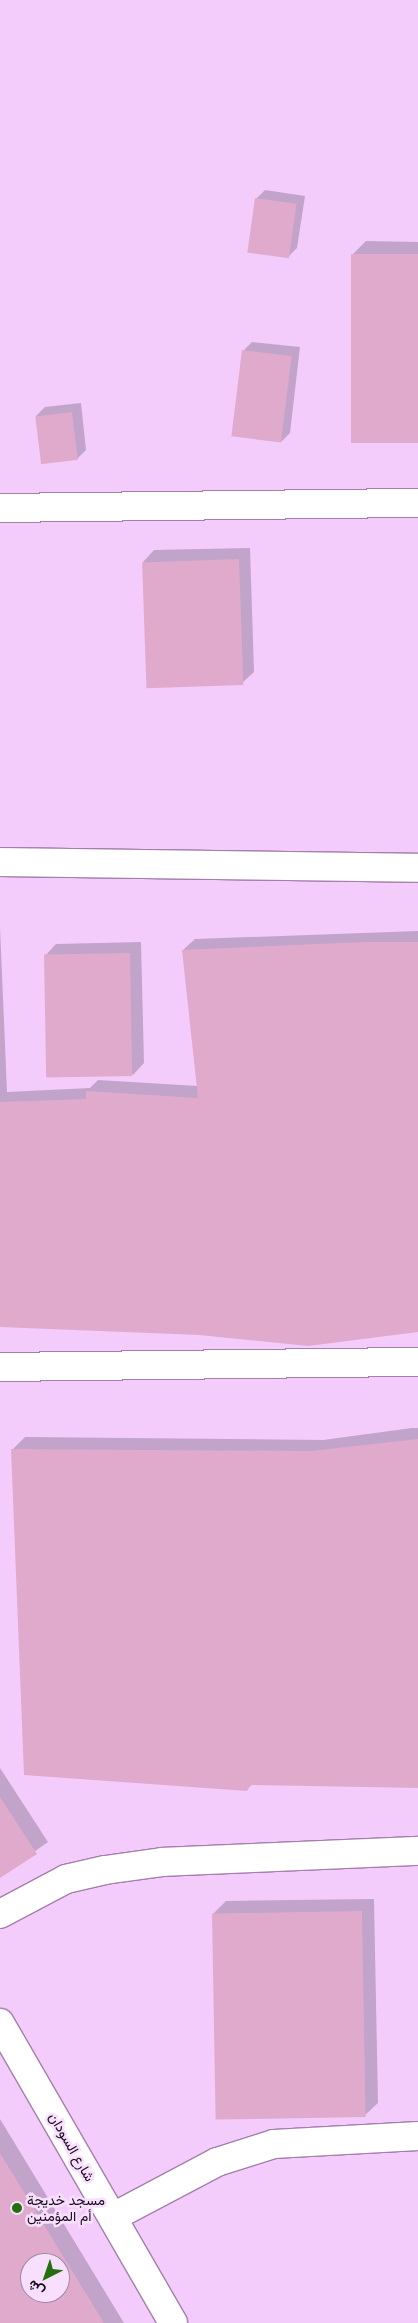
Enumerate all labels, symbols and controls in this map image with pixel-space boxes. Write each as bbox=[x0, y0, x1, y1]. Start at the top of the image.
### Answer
street label: شارع السودان bbox=[46, 2110, 98, 2184]
place label: مسجد خديجة أم المؤمنين bbox=[27, 2192, 105, 2224]
marker: مسجد خديجة أم المؤمنين bbox=[11, 2202, 23, 2214]
north arrow bbox=[20, 2253, 70, 2303]
text: ش bbox=[24, 2276, 48, 2301]

